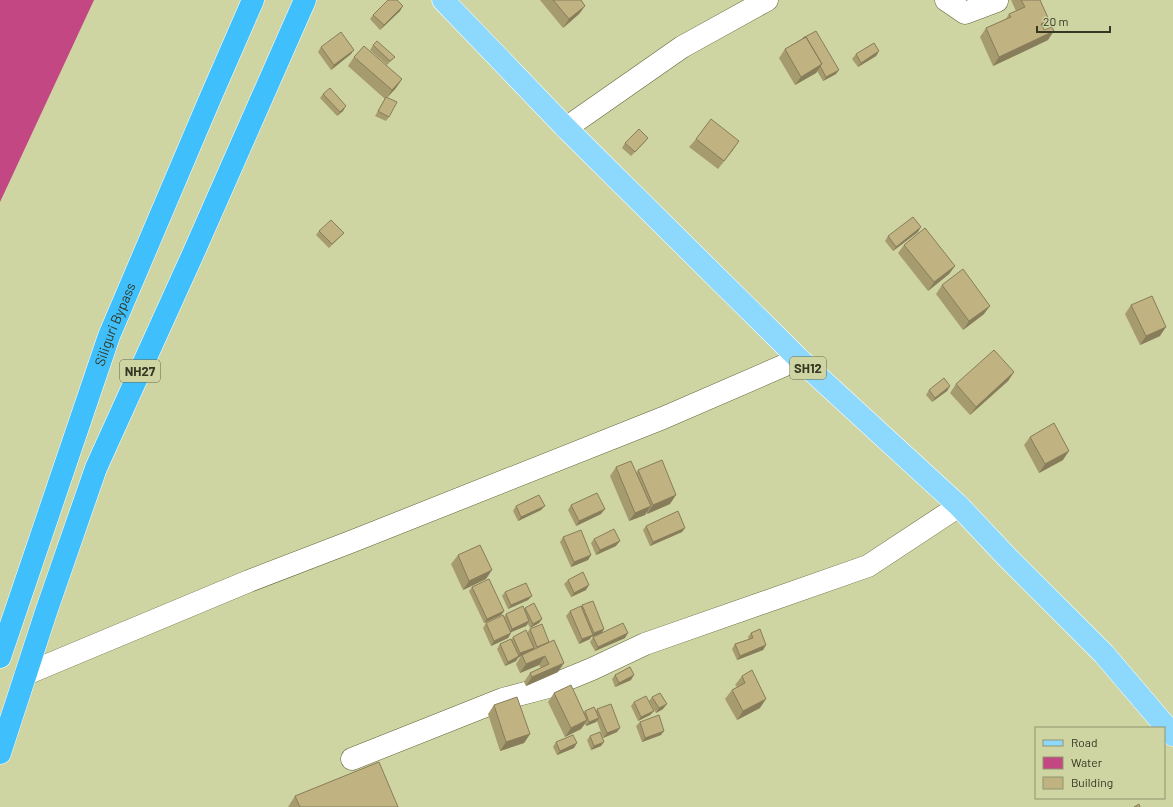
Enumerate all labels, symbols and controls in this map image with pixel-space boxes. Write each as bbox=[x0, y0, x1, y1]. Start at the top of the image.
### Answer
scale bar bbox=[1037, 8, 1110, 34]
text: 20 m bbox=[1043, 14, 1069, 28]
street label: Siliguri Bypass bbox=[90, 280, 139, 368]
road number: SH12 bbox=[790, 357, 826, 379]
road number: NH27 bbox=[120, 360, 160, 382]
legend bbox=[1035, 727, 1165, 799]
text: Road bbox=[1071, 735, 1098, 749]
text: Water bbox=[1071, 755, 1103, 769]
text: Building bbox=[1071, 775, 1113, 789]

